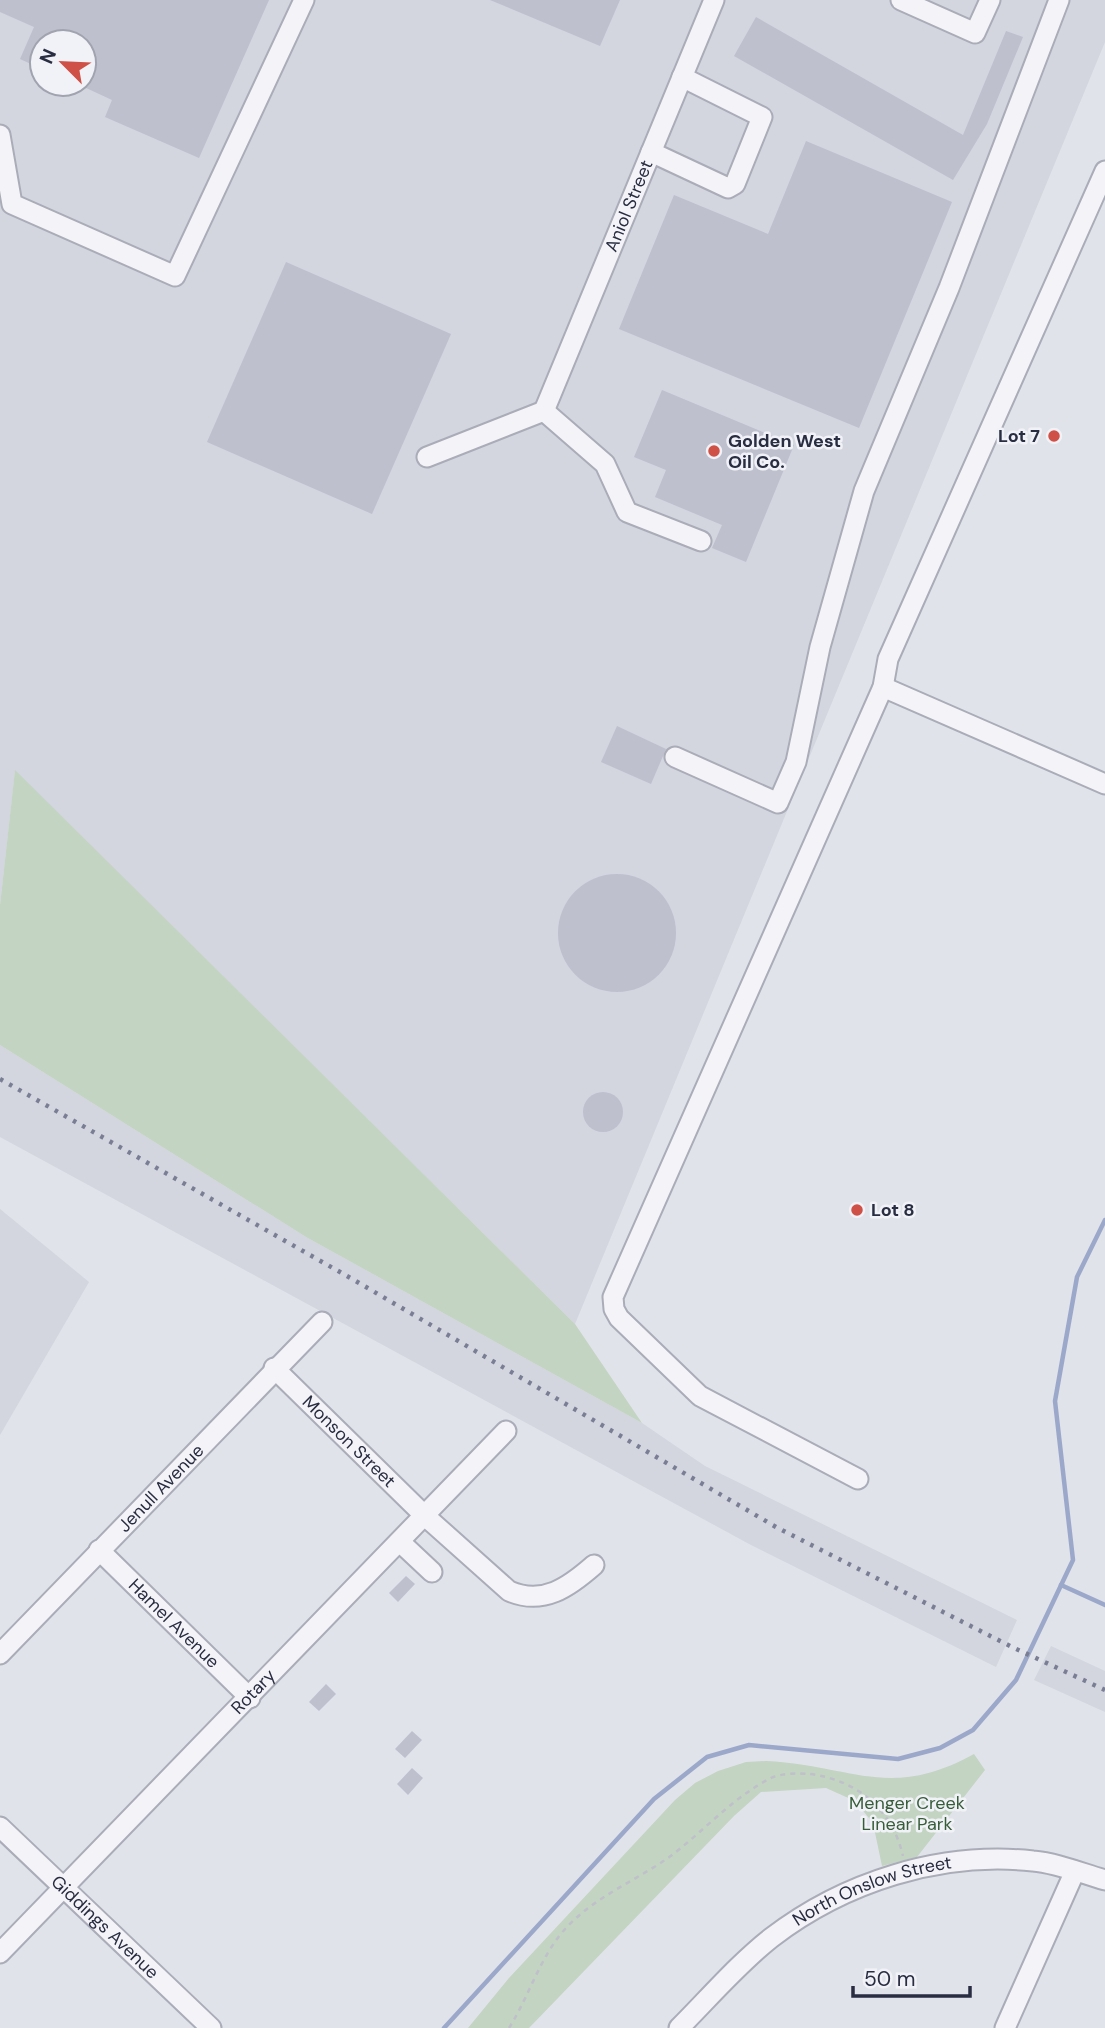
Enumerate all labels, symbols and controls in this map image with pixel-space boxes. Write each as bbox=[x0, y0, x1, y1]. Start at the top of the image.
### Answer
north arrow bbox=[28, 28, 98, 98]
text: N bbox=[34, 45, 62, 68]
street label: Aniol Street bbox=[599, 156, 659, 255]
place label: Lot 7 bbox=[998, 424, 1040, 448]
marker: Lot 7 bbox=[1046, 428, 1062, 444]
place label: Golden West Oil Co. bbox=[728, 429, 841, 474]
marker: Golden West Oil Co. bbox=[706, 443, 722, 459]
place label: Lot 8 bbox=[871, 1198, 915, 1222]
marker: Lot 8 bbox=[849, 1202, 865, 1218]
street label: Monson Street bbox=[297, 1390, 401, 1493]
street label: Jenull Avenue bbox=[113, 1439, 209, 1537]
street label: Hamel Avenue bbox=[123, 1573, 225, 1674]
street label: Rotary bbox=[226, 1664, 281, 1719]
park label: Menger Creek Linear Park bbox=[849, 1791, 965, 1836]
street label: North Onslow Street bbox=[788, 1850, 953, 1932]
street label: Giddings Avenue bbox=[46, 1870, 164, 1984]
scale bar bbox=[853, 1954, 970, 1998]
text: 50 m bbox=[864, 1965, 915, 1993]

